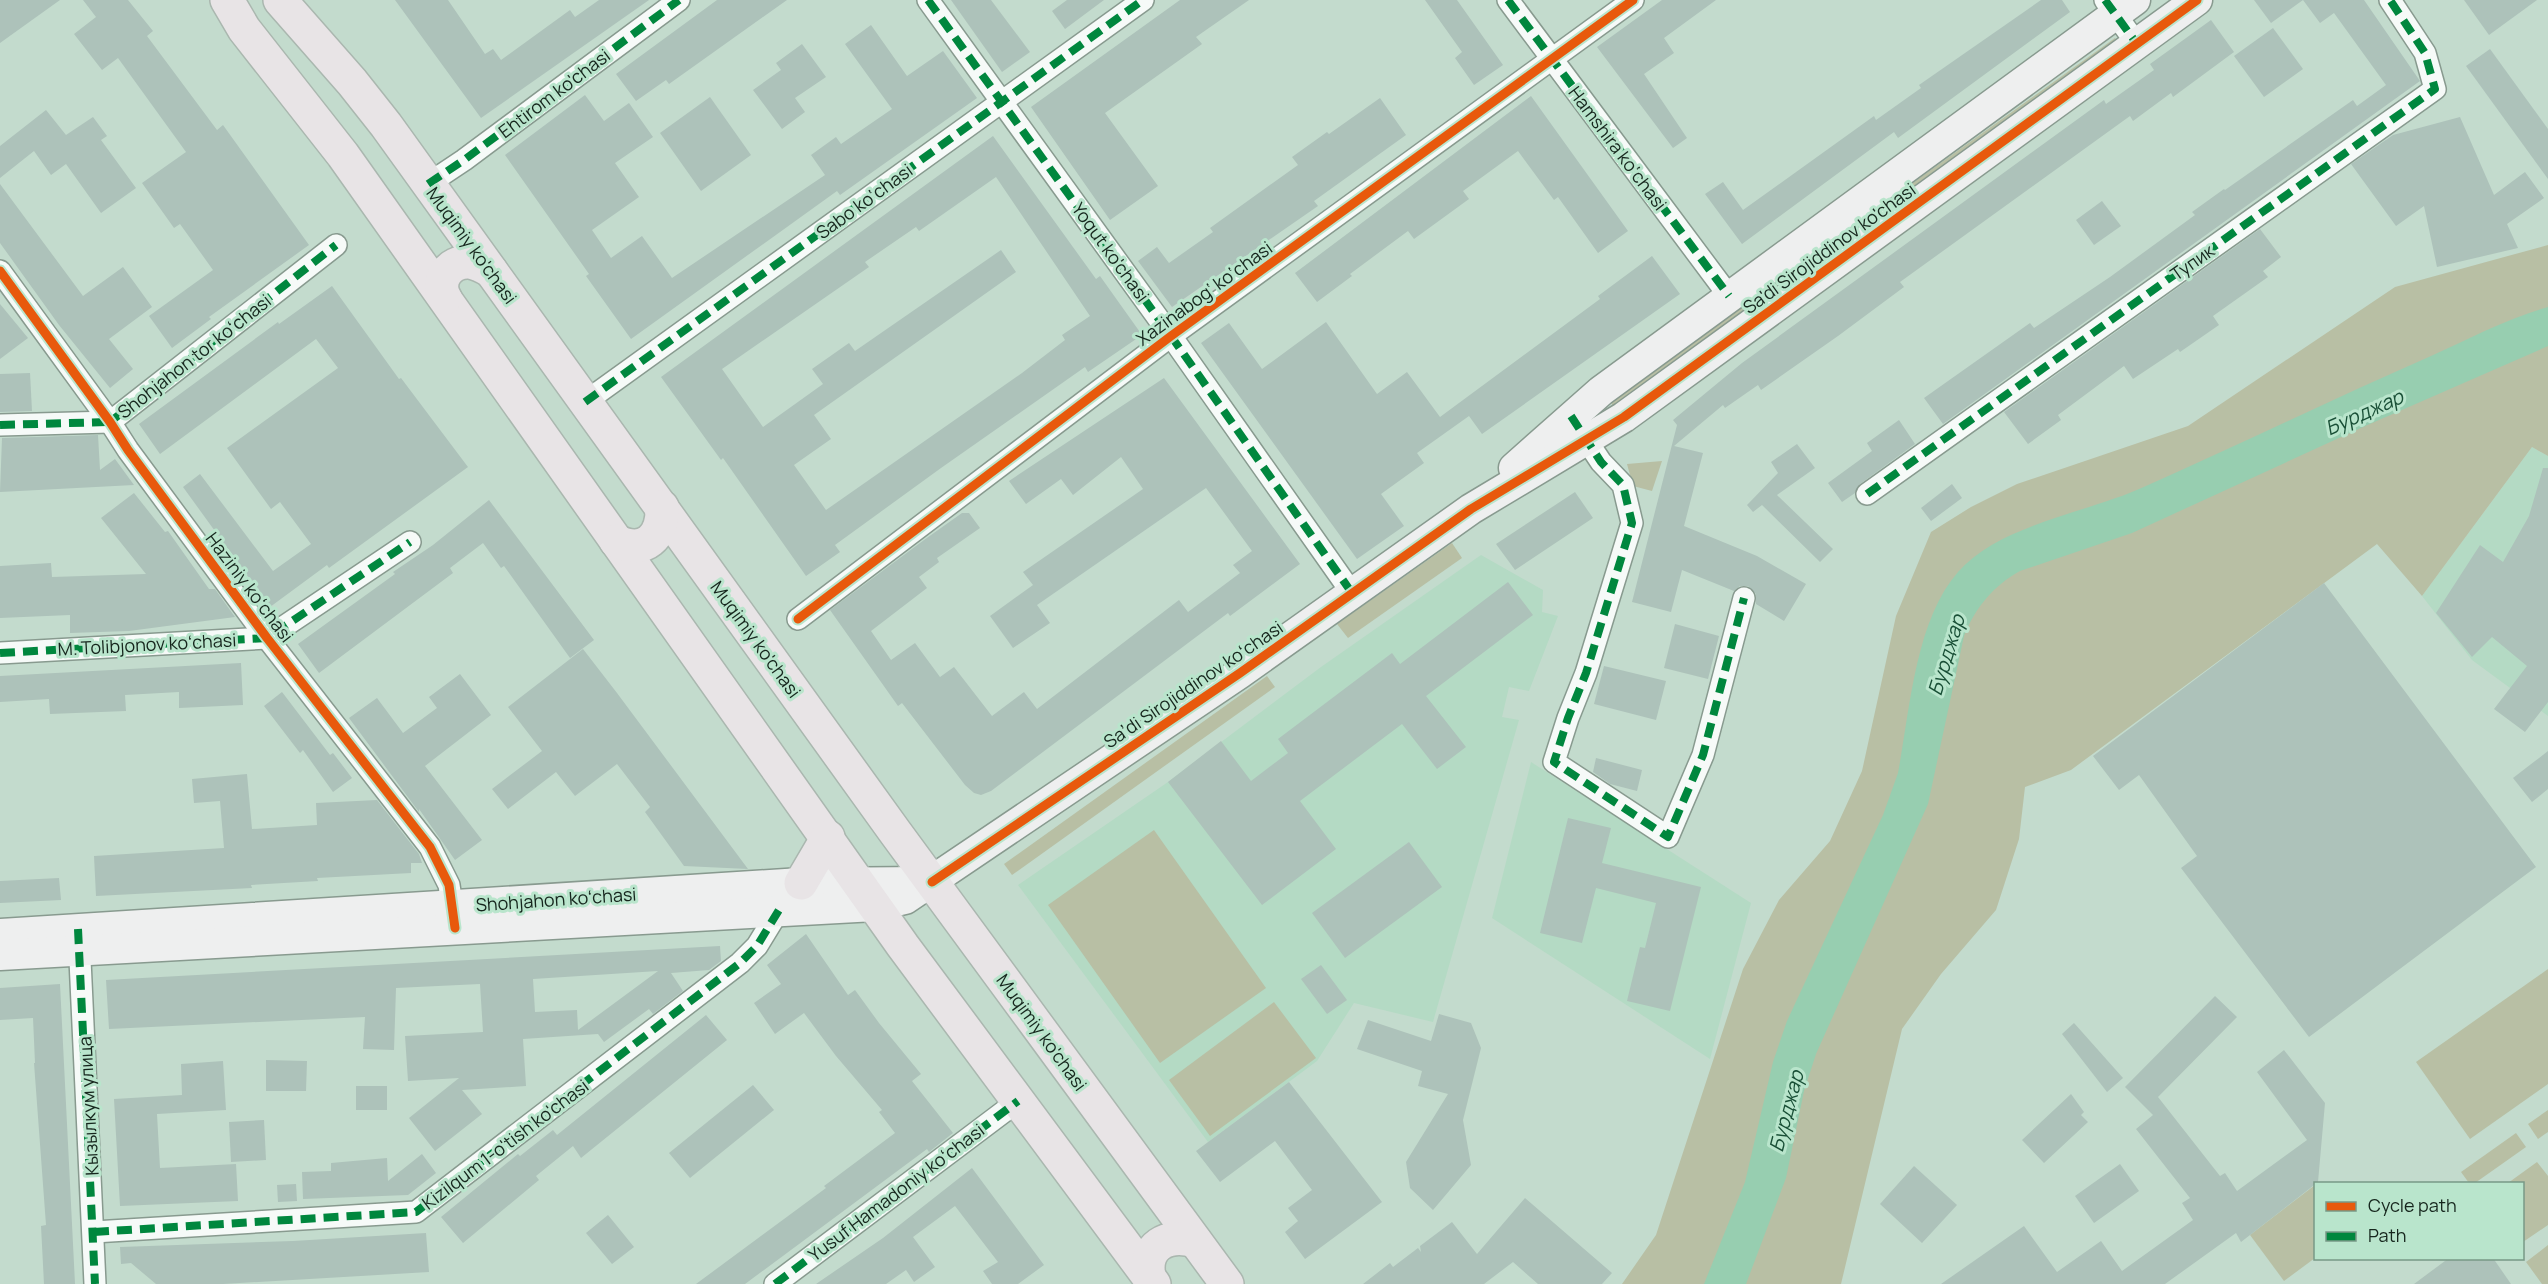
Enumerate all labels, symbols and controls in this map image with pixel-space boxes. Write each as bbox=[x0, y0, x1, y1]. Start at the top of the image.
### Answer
street label: Ehtirom ko'chasi bbox=[493, 43, 615, 143]
street label: Hamshira ko‘chasi bbox=[1563, 81, 1673, 215]
street label: Sabo ko‘chasi bbox=[811, 158, 917, 244]
street label: Sa'di Sirojiddinov ko'chasi bbox=[1738, 177, 1920, 319]
street label: Muqimiy ko'chasi bbox=[421, 182, 523, 308]
street label: Yoqut ko'chasi bbox=[1067, 198, 1155, 306]
street label: Xazinabog‘ ko‘chasi bbox=[1131, 236, 1277, 350]
street label: Тупик bbox=[2165, 238, 2220, 286]
street label: Shohjahon tor koʻchasi bbox=[112, 288, 276, 424]
water label: Бурджар bbox=[2321, 382, 2408, 441]
street label: Haziniy koʻchasi bbox=[201, 527, 299, 647]
street label: Muqimiy ko'chasi bbox=[705, 576, 807, 702]
water label: Бурджар bbox=[1921, 610, 1971, 699]
street label: Saʼdi Sirojiddinov koʻchasi bbox=[1099, 615, 1287, 753]
street label: M. Tolibjonov koʻchasi bbox=[57, 627, 237, 661]
street label: Shohjahon koʻchasi bbox=[475, 881, 637, 917]
street label: Muqimiy ko'chasi bbox=[991, 969, 1093, 1095]
street label: Кызылкум улица bbox=[72, 1036, 104, 1176]
water label: Бурджар bbox=[1762, 1066, 1810, 1155]
street label: Kizilqum 1-o'tish ko'chasi bbox=[417, 1073, 593, 1215]
street label: Yusuf Hamadoniy koʻchasi bbox=[803, 1118, 989, 1266]
legend bbox=[2314, 1182, 2524, 1260]
text: Cycle path bbox=[2368, 1193, 2457, 1217]
text: Path bbox=[2368, 1223, 2406, 1247]

